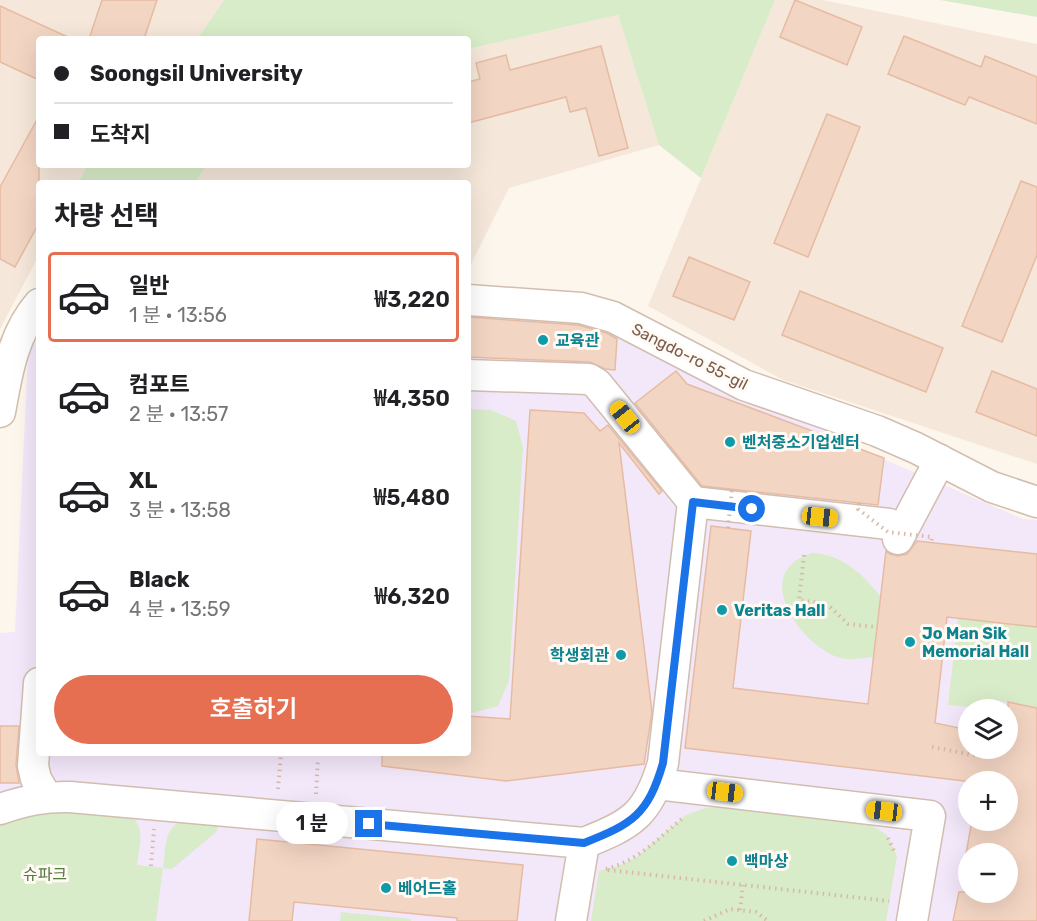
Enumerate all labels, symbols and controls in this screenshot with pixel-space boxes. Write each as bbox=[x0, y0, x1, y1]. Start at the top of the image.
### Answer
text: Soongsil University bbox=[90, 60, 303, 87]
text: 도착지 bbox=[90, 121, 151, 148]
text: 차량 선택 bbox=[54, 200, 159, 232]
icon: car bbox=[57, 270, 111, 324]
text: 일반 bbox=[129, 272, 169, 299]
text: ₩3,220 bbox=[375, 286, 450, 313]
text: 1 분 · 13:56 bbox=[129, 303, 227, 327]
street label: Sangdo-ro 55-gil bbox=[629, 319, 751, 394]
place label: 교육관 bbox=[555, 331, 599, 350]
marker: 교육관 bbox=[536, 333, 550, 347]
icon: car bbox=[57, 369, 111, 423]
text: 컴포트 bbox=[129, 371, 190, 398]
text: ₩4,350 bbox=[374, 385, 450, 412]
car bbox=[607, 397, 643, 437]
text: 2 분 · 13:57 bbox=[129, 402, 228, 426]
place label: 벤처중소기업센터 bbox=[742, 433, 860, 452]
marker: 벤처중소기업센터 bbox=[723, 435, 737, 449]
text: XL bbox=[129, 467, 157, 494]
icon: car bbox=[57, 468, 111, 522]
text: ₩5,480 bbox=[374, 484, 450, 511]
route start bbox=[738, 495, 765, 522]
text: 3 분 · 13:58 bbox=[129, 498, 231, 522]
car bbox=[801, 506, 839, 528]
text: Black bbox=[129, 566, 190, 593]
icon: car bbox=[57, 567, 111, 621]
text: ₩6,320 bbox=[374, 583, 450, 610]
text: 4 분 · 13:59 bbox=[129, 597, 231, 621]
place label: Veritas Hall bbox=[734, 601, 825, 620]
marker: Veritas Hall bbox=[715, 603, 729, 617]
place label: Jo Man Sik Memorial Hall bbox=[922, 624, 1029, 661]
marker: Jo Man Sik Memorial Hall bbox=[903, 635, 917, 649]
place label: 학생회관 bbox=[550, 646, 609, 665]
marker: 학생회관 bbox=[614, 648, 628, 662]
button: 호출하기 bbox=[54, 675, 453, 744]
map controls bbox=[958, 699, 1018, 903]
button: layers bbox=[958, 699, 1018, 759]
button: + bbox=[958, 771, 1018, 831]
car bbox=[706, 781, 744, 803]
car bbox=[865, 800, 903, 822]
callout: 1 분 bbox=[276, 803, 348, 845]
route end bbox=[355, 810, 382, 837]
text: 1 분 bbox=[296, 811, 328, 835]
button: − bbox=[958, 843, 1018, 903]
place label: 백마상 bbox=[744, 852, 788, 871]
marker: 백마상 bbox=[725, 854, 739, 868]
park label: 슈파크 bbox=[23, 865, 67, 884]
place label: 베어드홀 bbox=[398, 879, 457, 898]
marker: 베어드홀 bbox=[379, 881, 393, 895]

